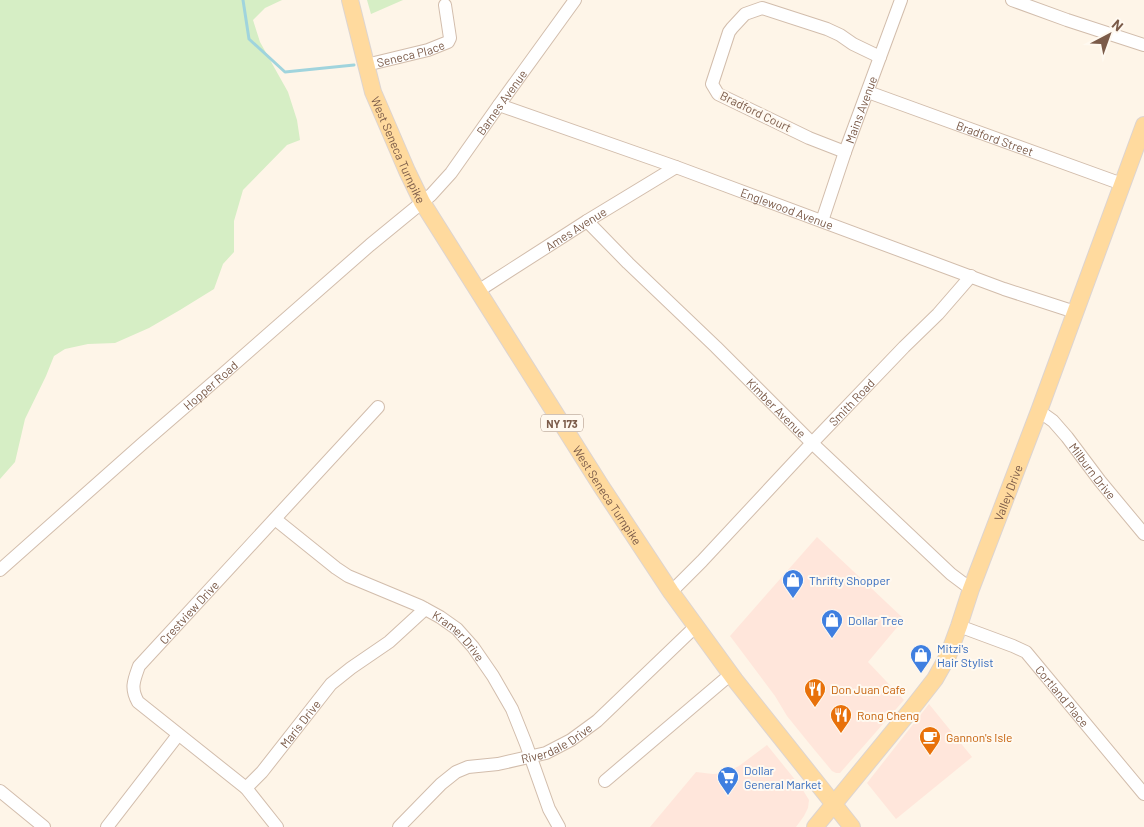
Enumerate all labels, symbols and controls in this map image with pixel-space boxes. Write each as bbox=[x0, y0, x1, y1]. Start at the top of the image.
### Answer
north arrow bbox=[1084, 10, 1134, 60]
text: N bbox=[1109, 15, 1127, 34]
street label: Seneca Place bbox=[375, 37, 446, 69]
street label: Barnes Avenue bbox=[473, 67, 529, 137]
street label: Mains Avenue bbox=[842, 74, 879, 145]
street label: Bradford Court bbox=[718, 88, 794, 134]
street label: West Seneca Turnpike bbox=[369, 94, 428, 205]
street label: Bradford Street bbox=[954, 118, 1035, 158]
street label: Englewood Avenue bbox=[739, 185, 835, 232]
street label: Ames Avenue bbox=[542, 204, 609, 253]
street label: Hopper Road bbox=[180, 358, 240, 412]
street label: Kimber Avenue bbox=[744, 375, 809, 440]
street label: Smith Road bbox=[826, 376, 877, 428]
road number: NY 173 bbox=[541, 414, 583, 432]
street label: Milburn Drive bbox=[1067, 440, 1119, 502]
street label: West Seneca Turnpike bbox=[570, 443, 645, 547]
street label: Valley Drive bbox=[991, 462, 1025, 523]
shop icon: Thrifty Shopper bbox=[781, 568, 805, 599]
place label: Thrifty Shopper bbox=[809, 573, 891, 587]
street label: Crestview Drive bbox=[156, 578, 221, 646]
street label: Kramer Drive bbox=[430, 607, 488, 664]
shop icon: Dollar Tree bbox=[820, 608, 844, 639]
place label: Dollar Tree bbox=[848, 613, 904, 627]
place label: Mitzi's Hair Stylist bbox=[937, 641, 994, 669]
shop icon: Mitzi's Hair Stylist bbox=[909, 643, 933, 674]
street label: Cortland Place bbox=[1033, 662, 1092, 729]
restaurant icon: Don Juan Cafe bbox=[803, 677, 827, 708]
place label: Don Juan Cafe bbox=[831, 682, 906, 696]
street label: Maris Drive bbox=[277, 697, 323, 750]
restaurant icon: Rong Cheng bbox=[829, 703, 853, 734]
place label: Rong Cheng bbox=[857, 708, 919, 722]
street label: Riverdale Drive bbox=[520, 720, 594, 766]
cafe icon: Gannon's Isle bbox=[918, 725, 942, 756]
place label: Gannon's Isle bbox=[946, 730, 1012, 744]
place label: Dollar General Market bbox=[744, 763, 822, 791]
supermarket icon: Dollar General Market bbox=[716, 765, 740, 796]

